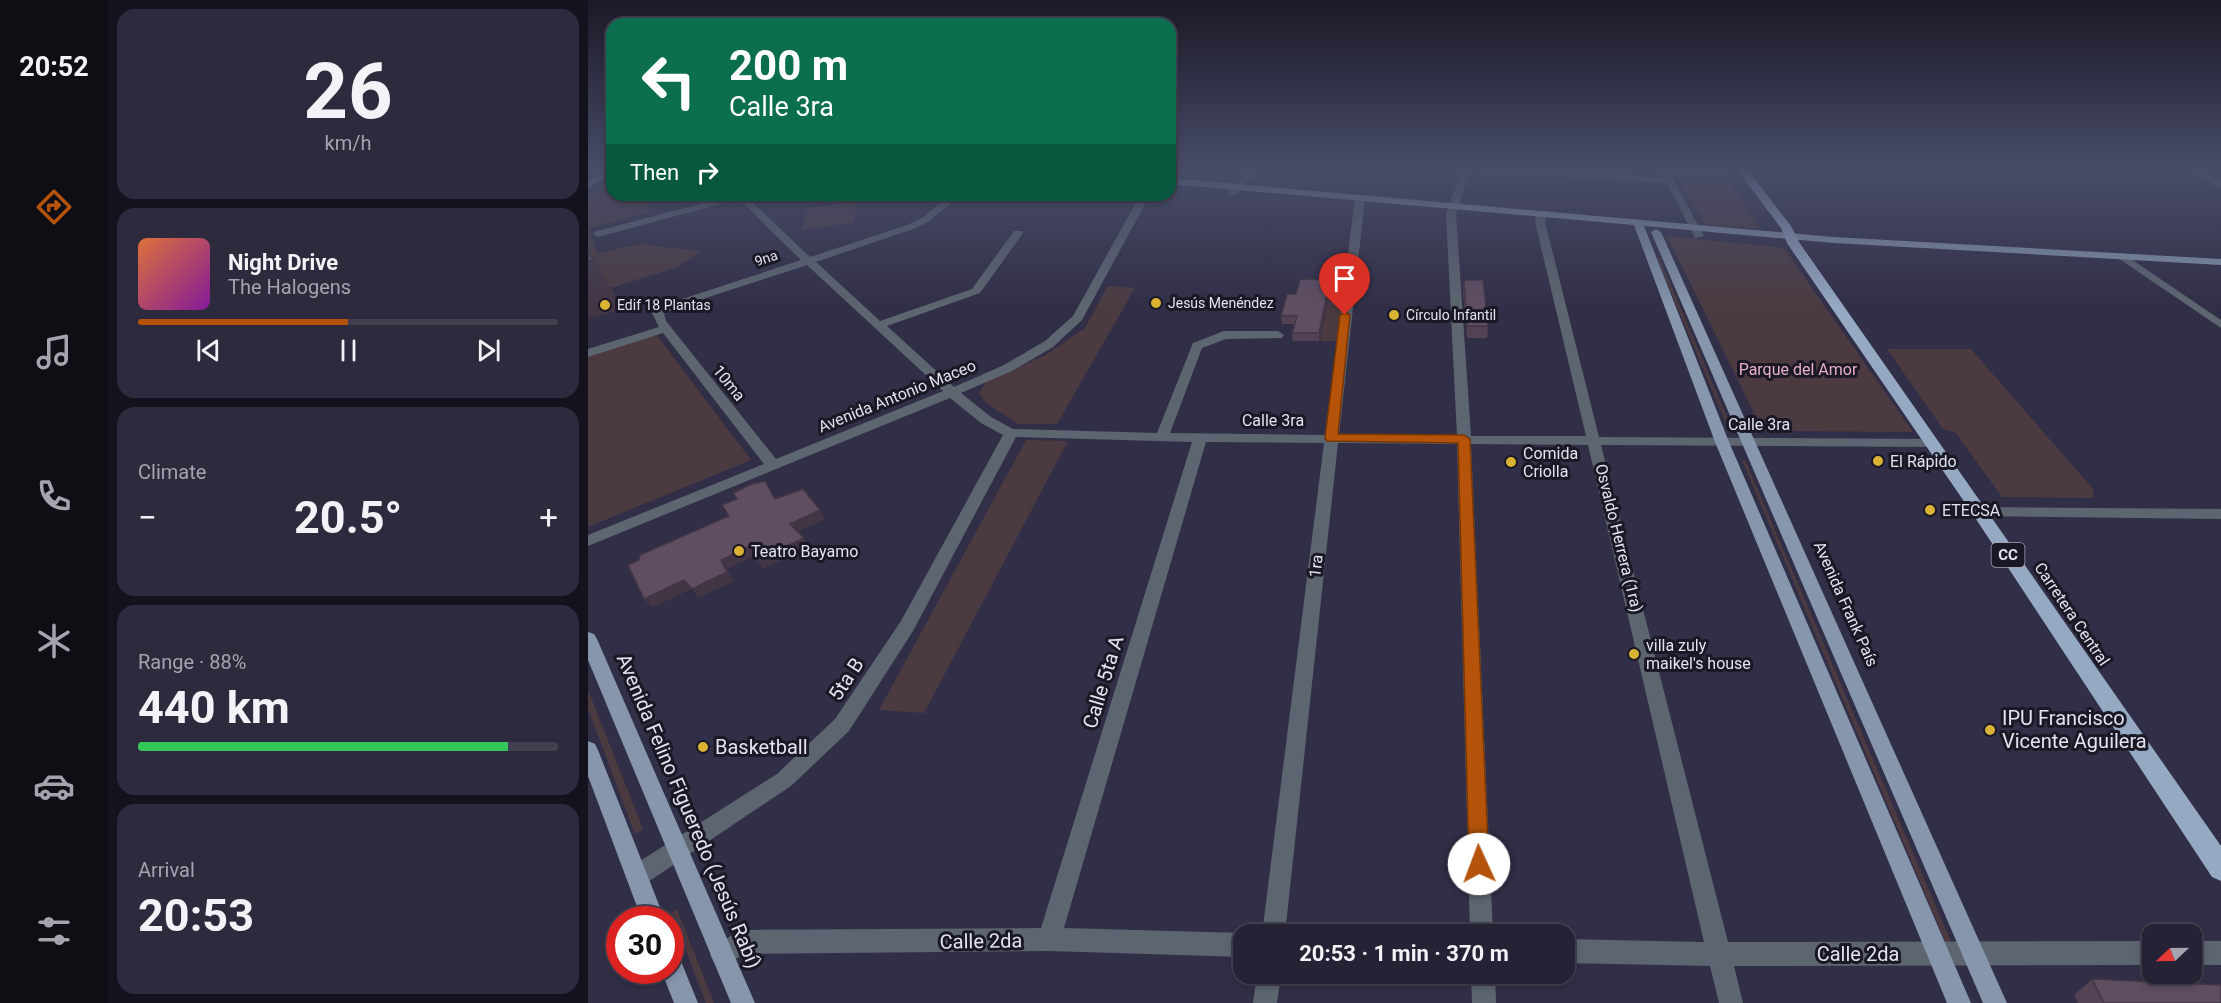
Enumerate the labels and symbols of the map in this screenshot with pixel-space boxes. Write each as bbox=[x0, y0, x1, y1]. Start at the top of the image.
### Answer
street label: 9na bbox=[752, 247, 780, 269]
pin bbox=[1319, 253, 1370, 315]
place label: Jesús Menéndez bbox=[1168, 295, 1274, 311]
marker: Jesús Menéndez bbox=[1149, 296, 1163, 310]
place label: Edif 18 Plantas bbox=[617, 297, 711, 313]
marker: Edif 18 Plantas bbox=[598, 298, 612, 312]
place label: Círculo Infantil bbox=[1406, 307, 1496, 323]
marker: Círculo Infantil bbox=[1387, 308, 1401, 322]
street label: Avenida Antonio Maceo bbox=[815, 356, 979, 436]
park label: Parque del Amor bbox=[1739, 360, 1858, 379]
street label: 10ma bbox=[709, 361, 749, 405]
street label: Calle 3ra bbox=[1242, 411, 1304, 430]
street label: Calle 3ra bbox=[1728, 415, 1790, 434]
place label: Comida Criolla bbox=[1523, 444, 1578, 481]
place label: El Rápido bbox=[1890, 452, 1957, 471]
marker: El Rápido bbox=[1871, 454, 1885, 468]
marker: Comida Criolla bbox=[1504, 455, 1518, 469]
street label: Osvaldo Herrera (1ra) bbox=[1591, 462, 1647, 614]
place label: ETECSA bbox=[1942, 501, 2001, 520]
marker: ETECSA bbox=[1923, 503, 1937, 517]
street label: Avenida Frank País bbox=[1810, 539, 1882, 669]
place label: Teatro Bayamo bbox=[751, 542, 858, 561]
road number: CC bbox=[1992, 543, 2024, 567]
marker: Teatro Bayamo bbox=[732, 544, 746, 558]
street label: 1ra bbox=[1305, 554, 1327, 578]
street label: Carretera Central bbox=[2030, 559, 2114, 669]
street label: Calle 5ta A bbox=[1078, 633, 1128, 731]
place label: villa zuly maikel's house bbox=[1646, 636, 1751, 673]
marker: villa zuly maikel's house bbox=[1627, 647, 1641, 661]
street label: Avenida Felino Figueredo (Jesús Rabí) bbox=[612, 650, 766, 972]
street label: 5ta B bbox=[823, 653, 869, 705]
place label: IPU Francisco Vicente Aguilera bbox=[2002, 706, 2147, 753]
marker: IPU Francisco Vicente Aguilera bbox=[1983, 723, 1997, 737]
place label: Basketball bbox=[715, 735, 808, 759]
marker: Basketball bbox=[696, 740, 710, 754]
position arrow bbox=[1447, 832, 1511, 896]
speed limit sign: 30 bbox=[606, 906, 684, 984]
north arrow bbox=[2142, 924, 2202, 984]
street label: Calle 2da bbox=[939, 928, 1023, 954]
street label: Calle 2da bbox=[1817, 942, 1899, 966]

